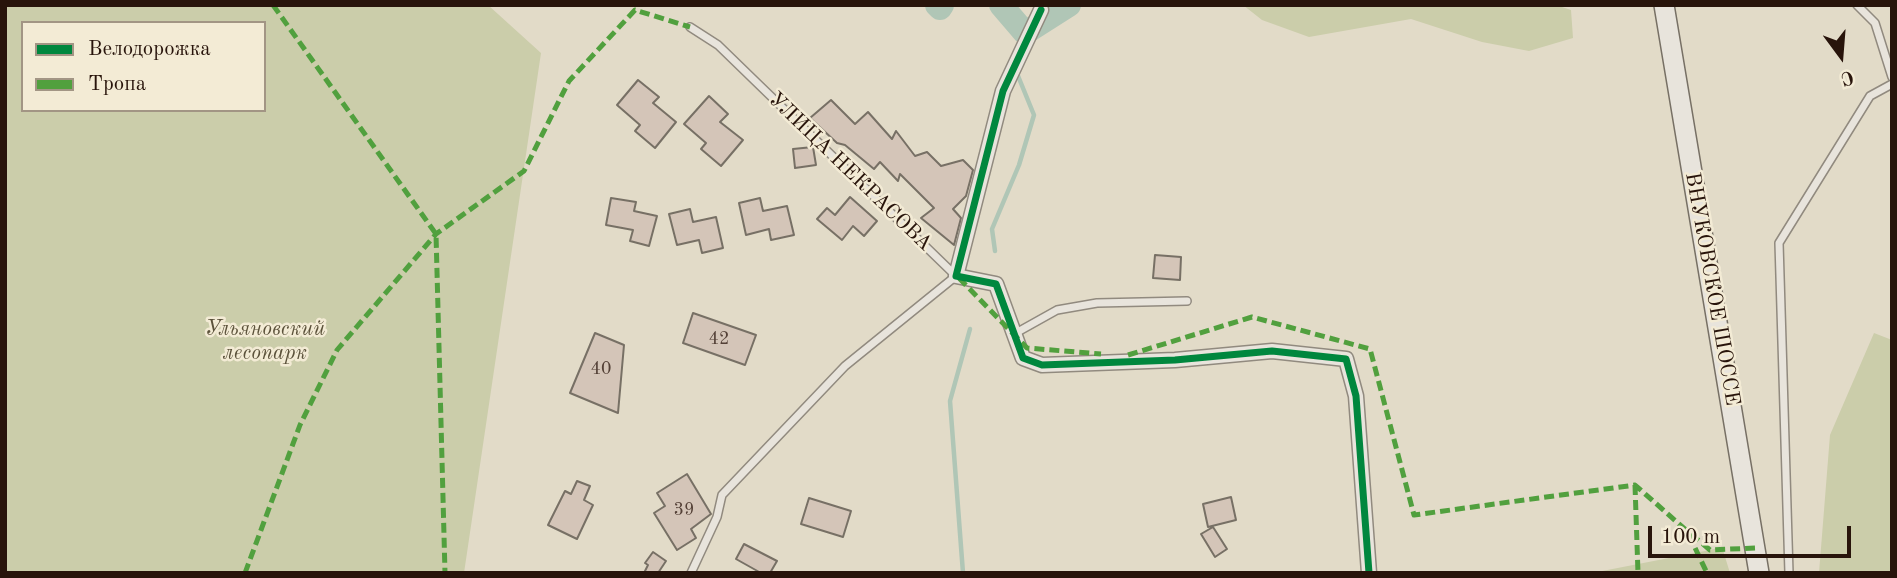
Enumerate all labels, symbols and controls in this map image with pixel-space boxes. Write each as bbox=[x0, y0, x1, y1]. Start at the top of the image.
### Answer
legend bbox=[21, 21, 266, 112]
north arrow bbox=[1806, 21, 1876, 91]
text: Велодорожка bbox=[88, 39, 211, 60]
text: С bbox=[1838, 66, 1856, 88]
text: Тропа bbox=[88, 74, 146, 95]
street label: УЛИЦА НЕКРАСОВА bbox=[763, 87, 937, 257]
street label: ВНУКОВСКОЕ ШОССЕ bbox=[1679, 170, 1745, 408]
park label: Ульяновский лесопарк bbox=[205, 316, 325, 366]
house number: 42 bbox=[709, 328, 729, 350]
house number: 40 bbox=[591, 358, 611, 380]
house number: 39 bbox=[674, 499, 694, 521]
scale bar bbox=[1652, 512, 1855, 556]
text: 100 m bbox=[1661, 527, 1720, 548]

